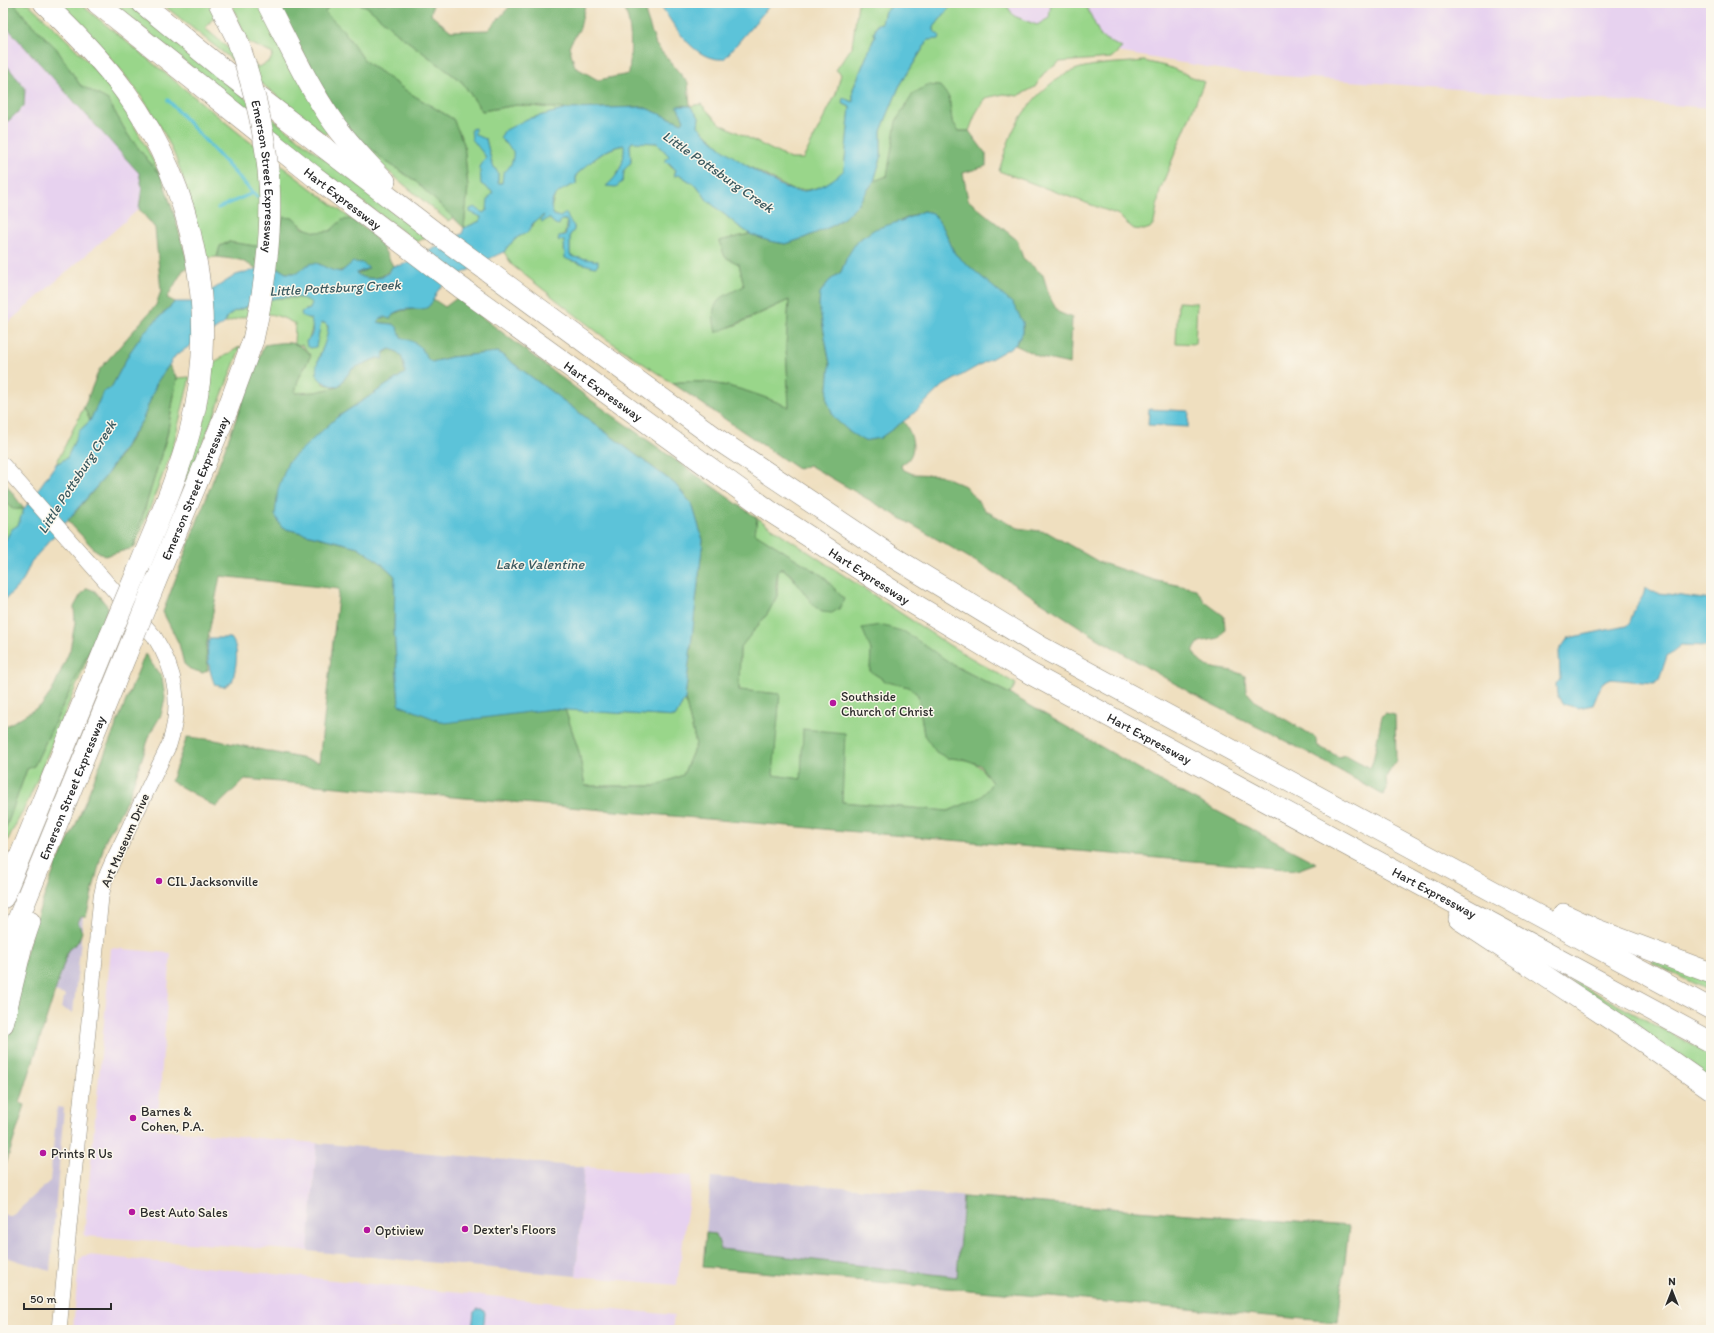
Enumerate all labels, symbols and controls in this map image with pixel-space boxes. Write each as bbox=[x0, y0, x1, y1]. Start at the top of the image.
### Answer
street label: Emerson Street Expressway bbox=[248, 98, 277, 254]
water label: Little Pottsburg Creek bbox=[659, 127, 777, 217]
street label: Hart Expressway bbox=[301, 164, 385, 232]
water label: Little Pottsburg Creek bbox=[269, 276, 402, 300]
street label: Hart Expressway bbox=[561, 357, 646, 424]
street label: Emerson Street Expressway bbox=[158, 414, 231, 562]
water label: Little Pottsburg Creek bbox=[34, 416, 120, 537]
street label: Hart Expressway bbox=[826, 544, 913, 607]
water label: Lake Valentine bbox=[496, 556, 586, 573]
place label: Southside Church of Christ bbox=[841, 689, 933, 719]
marker: Southside Church of Christ bbox=[828, 698, 838, 708]
street label: Hart Expressway bbox=[1105, 709, 1194, 767]
street label: Emerson Street Expressway bbox=[36, 713, 108, 862]
street label: Art Museum Drive bbox=[98, 791, 152, 889]
street label: Hart Expressway bbox=[1390, 864, 1479, 921]
place label: CIL Jacksonville bbox=[167, 874, 258, 889]
marker: CIL Jacksonville bbox=[154, 876, 164, 886]
place label: Barnes & Cohen, P.A. bbox=[141, 1104, 204, 1134]
marker: Barnes & Cohen, P.A. bbox=[128, 1113, 138, 1123]
place label: Prints R Us bbox=[51, 1146, 113, 1161]
marker: Prints R Us bbox=[38, 1148, 48, 1158]
place label: Best Auto Sales bbox=[140, 1205, 228, 1220]
marker: Best Auto Sales bbox=[127, 1207, 137, 1217]
place label: Dexter's Floors bbox=[473, 1222, 556, 1237]
place label: Optiview bbox=[375, 1223, 424, 1238]
marker: Dexter's Floors bbox=[460, 1224, 470, 1234]
marker: Optiview bbox=[362, 1225, 372, 1235]
north arrow bbox=[1652, 1271, 1692, 1311]
text: N bbox=[1668, 1275, 1676, 1288]
scale bar bbox=[24, 1285, 111, 1311]
text: 50 m bbox=[30, 1292, 56, 1306]

